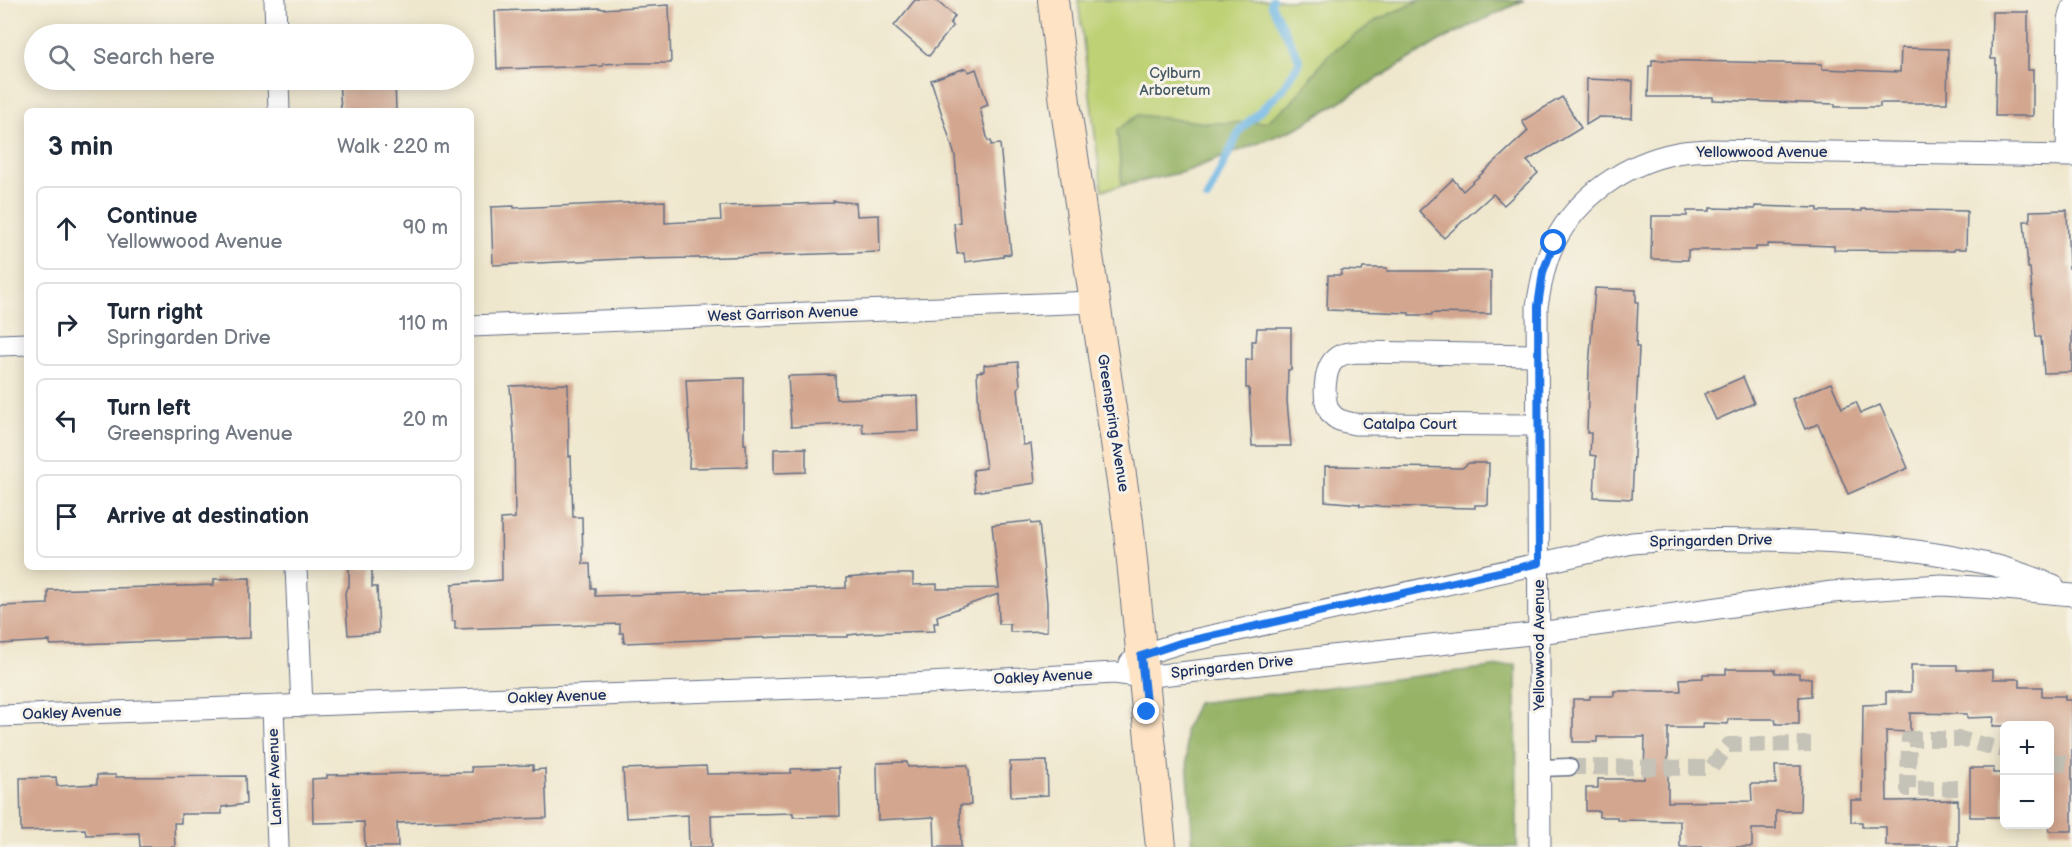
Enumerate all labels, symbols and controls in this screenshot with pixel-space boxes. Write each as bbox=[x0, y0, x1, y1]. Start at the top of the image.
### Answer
search box bbox=[24, 24, 474, 90]
icon: search bbox=[45, 41, 78, 74]
text: Search here bbox=[93, 44, 215, 71]
park label: Cylburn Arboretum bbox=[1140, 64, 1210, 100]
text: 3 min bbox=[48, 132, 113, 163]
text: Walk · 220 m bbox=[337, 135, 450, 159]
street label: Yellowwood Avenue bbox=[1695, 143, 1828, 162]
text: Continue bbox=[107, 203, 197, 230]
icon: ahead bbox=[50, 212, 83, 245]
text: 90 m bbox=[403, 216, 448, 240]
route start bbox=[1540, 229, 1566, 255]
text: Yellowwood Avenue bbox=[107, 230, 282, 254]
text: Turn right bbox=[107, 299, 203, 326]
street label: West Garrison Avenue bbox=[707, 302, 859, 326]
icon: right bbox=[50, 308, 83, 341]
text: 110 m bbox=[399, 312, 448, 336]
text: Springarden Drive bbox=[107, 326, 271, 350]
street label: Greenspring Avenue bbox=[1093, 353, 1133, 493]
text: Turn left bbox=[107, 395, 191, 422]
icon: left bbox=[50, 404, 83, 437]
text: 20 m bbox=[403, 408, 448, 432]
street label: Catalpa Court bbox=[1363, 415, 1457, 434]
text: Greenspring Avenue bbox=[107, 422, 293, 446]
icon: arrive bbox=[50, 500, 83, 533]
text: Arrive at destination bbox=[107, 503, 309, 530]
street label: Springarden Drive bbox=[1649, 530, 1773, 552]
street label: Yellowwood Avenue bbox=[1530, 579, 1549, 712]
street label: Springarden Drive bbox=[1170, 651, 1294, 683]
street label: Oakley Avenue bbox=[993, 665, 1093, 689]
street label: Oakley Avenue bbox=[507, 686, 607, 708]
route end bbox=[1133, 698, 1159, 724]
street label: Oakley Avenue bbox=[22, 702, 122, 724]
map controls bbox=[2000, 721, 2054, 829]
button: + bbox=[2000, 721, 2054, 775]
street label: Lanier Avenue bbox=[264, 728, 286, 826]
button: − bbox=[2000, 775, 2054, 829]

